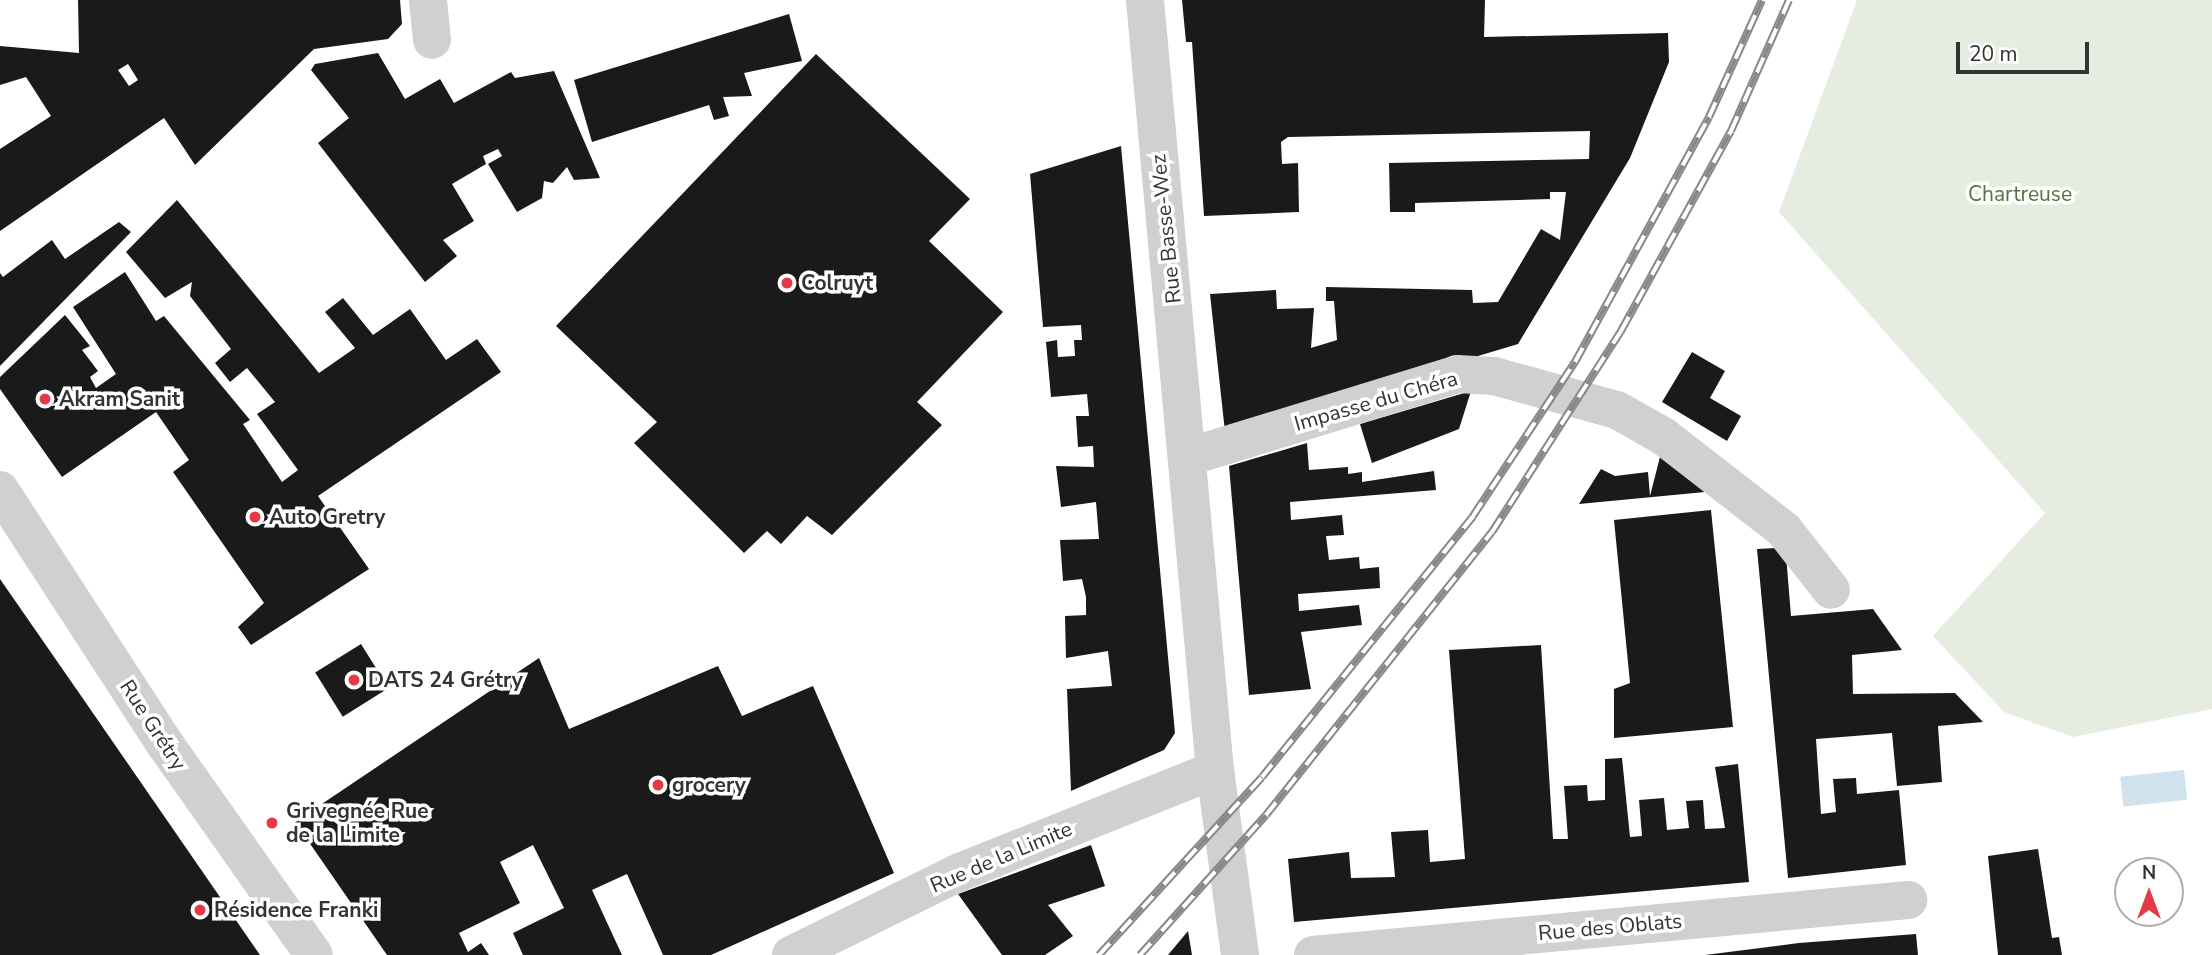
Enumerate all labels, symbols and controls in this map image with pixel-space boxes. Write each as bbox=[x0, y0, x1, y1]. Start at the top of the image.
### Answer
scale bar bbox=[1960, 28, 2093, 72]
text: 20 m bbox=[1969, 40, 2018, 68]
street label: Rue Basse-Wez bbox=[1146, 153, 1186, 305]
park label: Chartreuse bbox=[1968, 181, 2072, 207]
place label: Colruyt bbox=[801, 270, 873, 296]
marker: Colruyt bbox=[779, 275, 795, 291]
street label: Impasse du Chéra bbox=[1291, 366, 1461, 436]
place label: Akram Sanit bbox=[59, 386, 180, 412]
marker: Akram Sanit bbox=[37, 391, 53, 407]
place label: Auto Gretry bbox=[269, 504, 385, 530]
marker: Auto Gretry bbox=[247, 509, 263, 525]
place label: DATS 24 Grétry bbox=[368, 667, 523, 693]
marker: DATS 24 Grétry bbox=[346, 672, 362, 688]
street label: Rue Grétry bbox=[115, 675, 191, 775]
place label: grocery bbox=[672, 772, 746, 798]
marker: grocery bbox=[650, 777, 666, 793]
place label: Grivegnée Rue de la Limite bbox=[286, 798, 429, 848]
marker: Grivegnée Rue de la Limite bbox=[264, 815, 280, 831]
street label: Rue de la Limite bbox=[926, 816, 1076, 898]
north arrow bbox=[2114, 857, 2184, 927]
text: N bbox=[2142, 860, 2156, 886]
place label: Résidence Franki bbox=[214, 897, 378, 923]
marker: Résidence Franki bbox=[192, 902, 208, 918]
street label: Rue des Oblats bbox=[1537, 908, 1683, 946]

